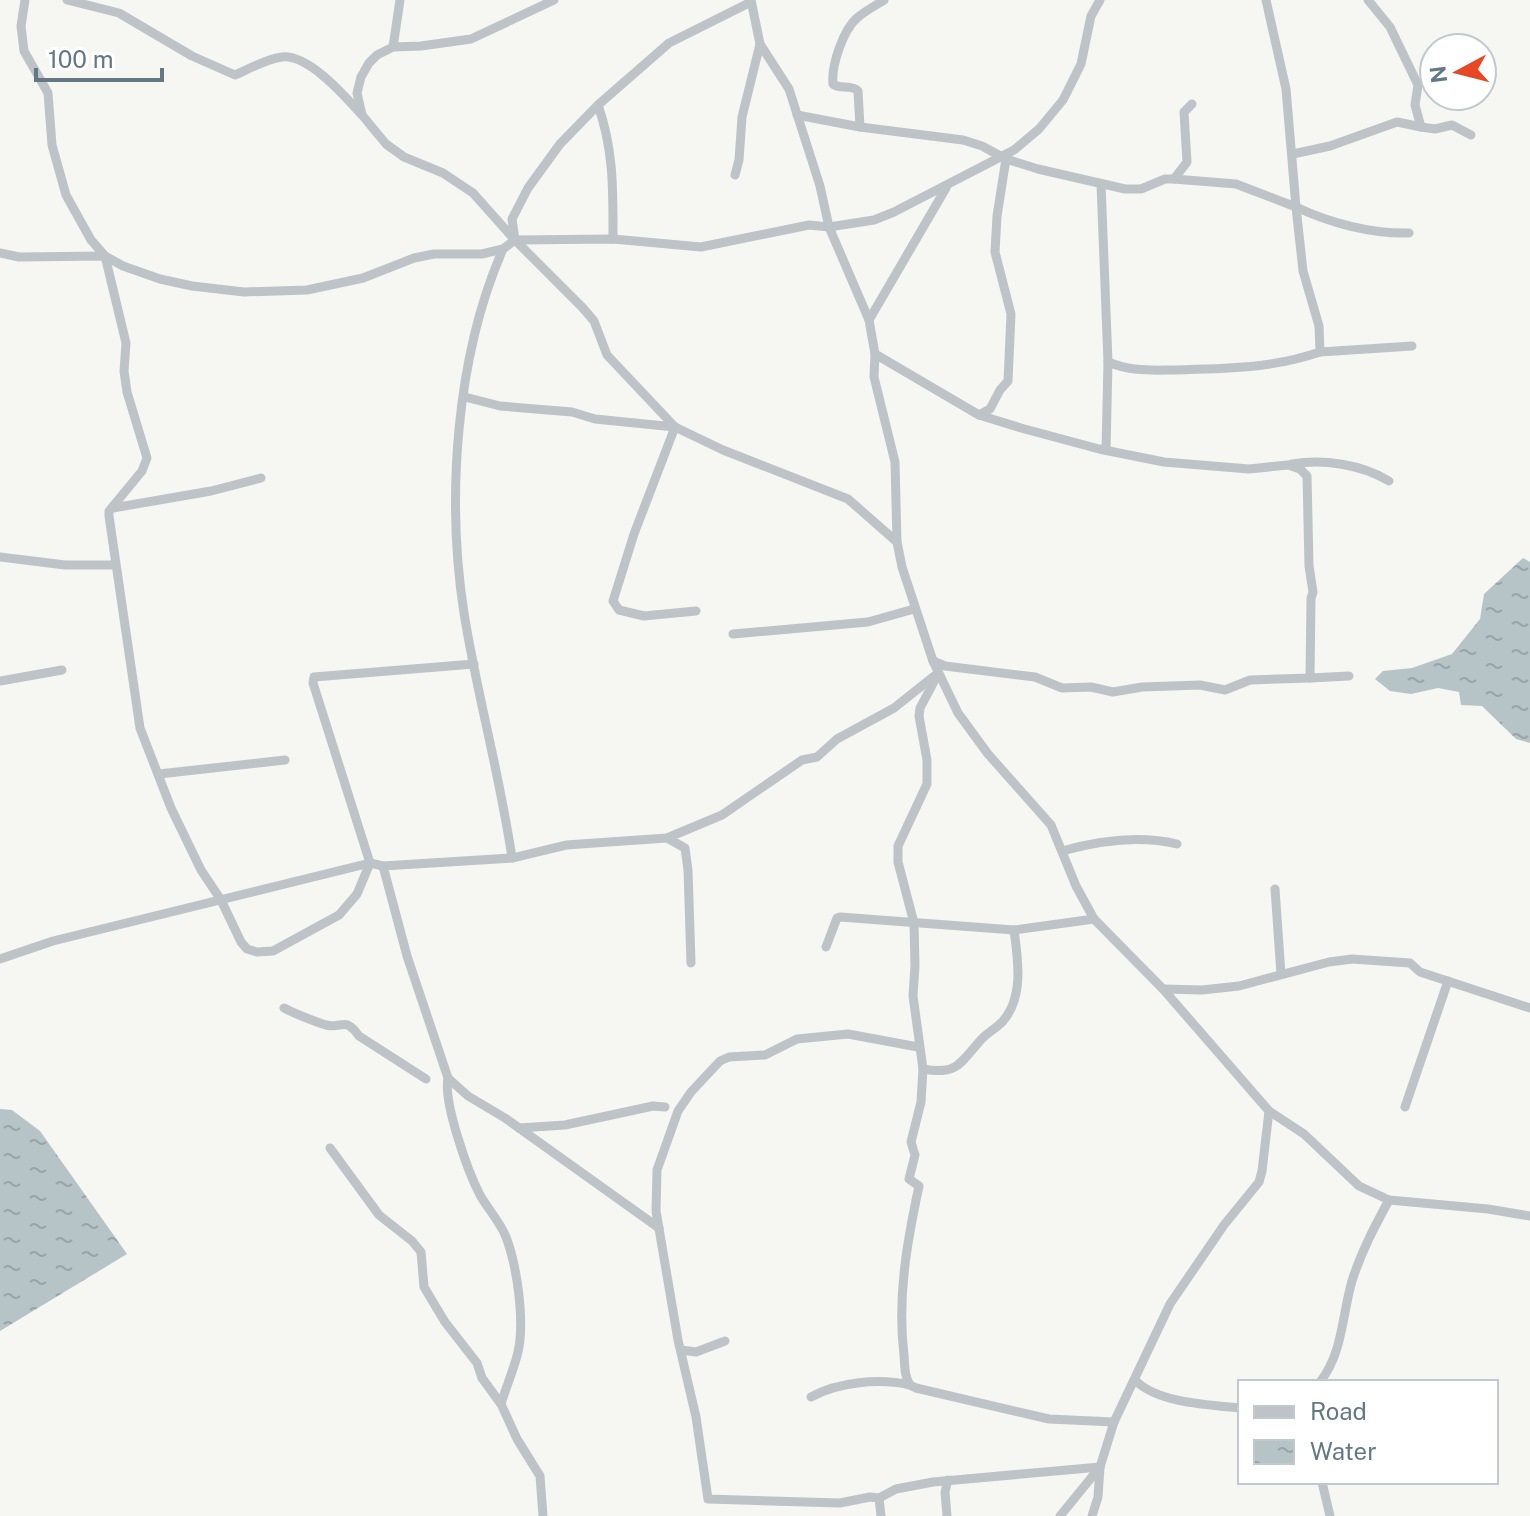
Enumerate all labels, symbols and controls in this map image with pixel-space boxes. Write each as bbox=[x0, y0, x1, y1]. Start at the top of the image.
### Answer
scale bar bbox=[36, 32, 162, 82]
north arrow bbox=[1418, 32, 1498, 112]
text: 100 m bbox=[48, 45, 114, 73]
text: N bbox=[1424, 64, 1452, 85]
legend bbox=[1238, 1380, 1498, 1484]
text: Road bbox=[1310, 1397, 1367, 1425]
text: Water bbox=[1310, 1437, 1377, 1465]

